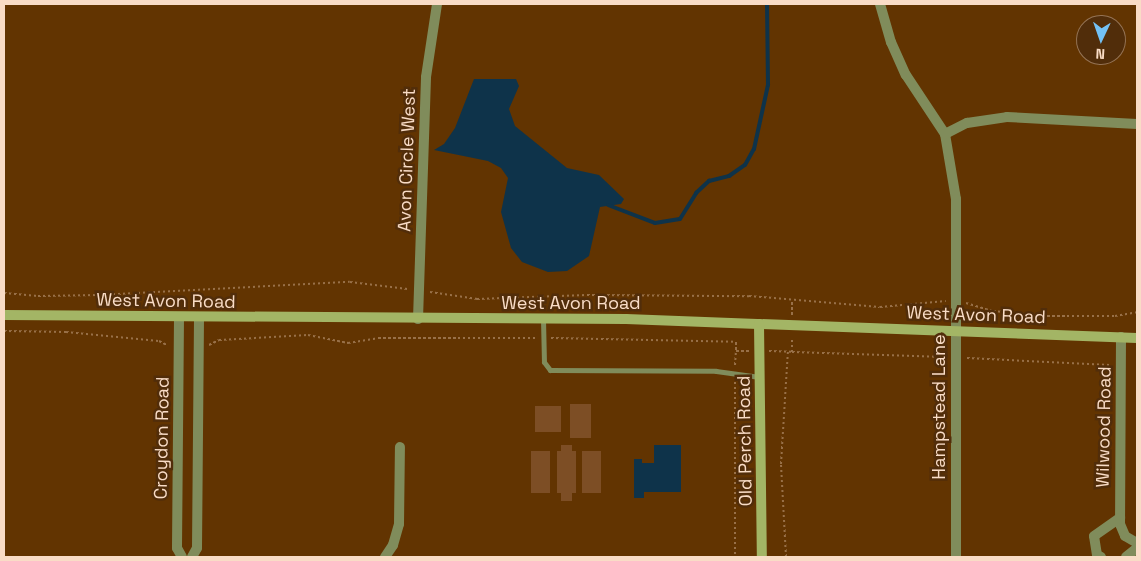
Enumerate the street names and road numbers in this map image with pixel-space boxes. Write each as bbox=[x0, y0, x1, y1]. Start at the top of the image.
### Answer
street label: Avon Circle West bbox=[394, 88, 420, 232]
street label: West Avon Road bbox=[96, 289, 236, 313]
street label: West Avon Road bbox=[501, 292, 641, 314]
street label: West Avon Road bbox=[906, 302, 1046, 328]
street label: Hampstead Lane bbox=[928, 334, 950, 480]
street label: Wilwood Road bbox=[1092, 366, 1116, 488]
street label: Old Perch Road bbox=[733, 375, 757, 507]
street label: Croydon Road bbox=[150, 376, 174, 500]

